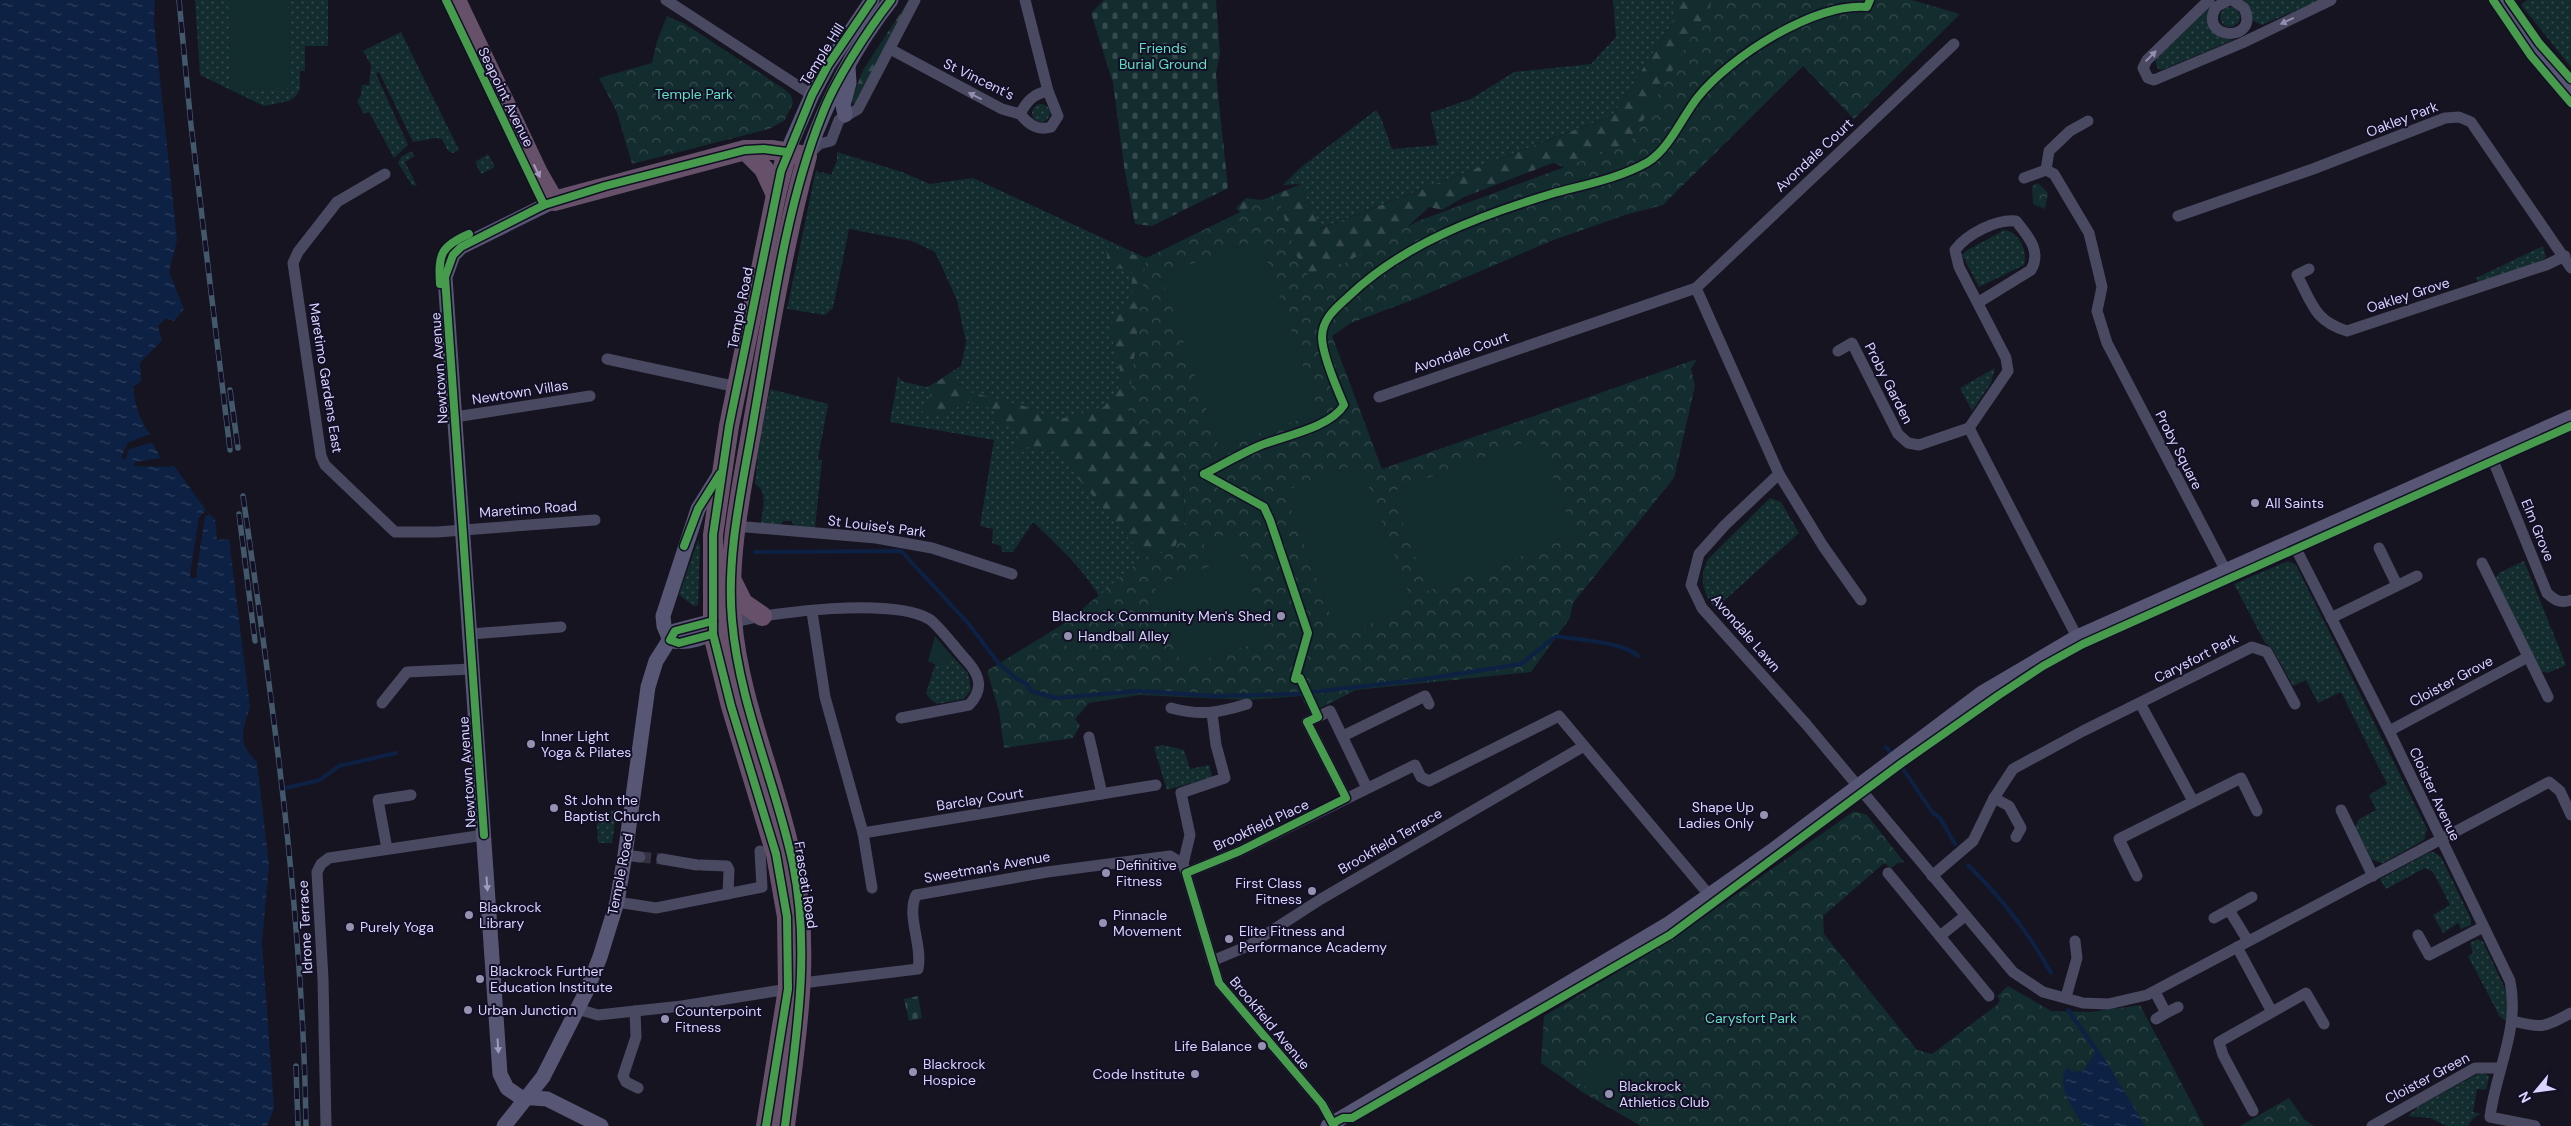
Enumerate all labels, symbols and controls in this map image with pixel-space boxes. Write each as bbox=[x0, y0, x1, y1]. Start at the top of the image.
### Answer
one-way arrow bbox=[2280, 17, 2294, 25]
street label: Temple Hill bbox=[796, 20, 848, 88]
park label: Friends Burial Ground bbox=[1119, 39, 1207, 73]
street label: Seapoint Avenue bbox=[474, 44, 538, 150]
one-way arrow bbox=[2145, 50, 2157, 62]
street label: St Vincent's bbox=[941, 54, 1017, 104]
park label: Temple Park bbox=[655, 85, 733, 103]
one-way arrow bbox=[968, 92, 982, 100]
street label: Oakley Park bbox=[2364, 97, 2440, 141]
street label: Avondale Court bbox=[1771, 114, 1857, 196]
one-way arrow bbox=[532, 163, 541, 178]
street label: Temple Road bbox=[723, 265, 757, 351]
street label: Oakley Grove bbox=[2364, 273, 2452, 317]
street label: Maretimo Gardens East bbox=[305, 302, 347, 454]
street label: Newtown Avenue bbox=[426, 312, 452, 424]
street label: Avondale Court bbox=[1411, 327, 1511, 377]
street label: Proby Garden bbox=[1861, 339, 1917, 427]
street label: Newtown Villas bbox=[470, 375, 570, 409]
street label: Proby Square bbox=[2151, 407, 2207, 493]
place label: All Saints bbox=[2265, 494, 2324, 512]
street label: Elm Grove bbox=[2517, 496, 2559, 564]
street label: Maretimo Road bbox=[479, 497, 577, 521]
marker: All Saints bbox=[2249, 497, 2261, 509]
street label: St Louise's Park bbox=[827, 511, 927, 541]
street label: Avondale Lawn bbox=[1707, 591, 1785, 675]
place label: Blackrock Community Men's Shed bbox=[1052, 607, 1271, 625]
marker: Blackrock Community Men's Shed bbox=[1275, 610, 1287, 622]
place label: Handball Alley bbox=[1078, 627, 1170, 645]
street label: Carysfort Park bbox=[2151, 629, 2241, 687]
marker: Handball Alley bbox=[1062, 630, 1074, 642]
street label: Cloister Grove bbox=[2406, 651, 2496, 711]
street label: Newtown Avenue bbox=[454, 716, 480, 828]
place label: Inner Light Yoga & Pilates bbox=[541, 727, 631, 761]
marker: Inner Light Yoga & Pilates bbox=[525, 738, 537, 750]
street label: Cloister Avenue bbox=[2405, 744, 2465, 844]
street label: Barclay Court bbox=[935, 783, 1025, 815]
place label: St John the Baptist Church bbox=[564, 791, 660, 825]
street label: Brookfield Place bbox=[1210, 795, 1312, 855]
place label: Shape Up Ladies Only bbox=[1678, 798, 1754, 832]
marker: St John the Baptist Church bbox=[548, 802, 560, 814]
street label: Brookfield Terrace bbox=[1335, 804, 1445, 878]
marker: Shape Up Ladies Only bbox=[1758, 809, 1770, 821]
street label: Temple Road bbox=[603, 831, 637, 917]
street label: Frascati Road bbox=[790, 840, 822, 930]
street label: Sweetman's Avenue bbox=[923, 847, 1051, 887]
place label: Definitive Fitness bbox=[1116, 856, 1177, 890]
marker: Definitive Fitness bbox=[1100, 867, 1112, 879]
place label: First Class Fitness bbox=[1235, 874, 1302, 908]
one-way arrow bbox=[484, 876, 492, 892]
street label: Idrone Terrace bbox=[294, 880, 316, 974]
marker: First Class Fitness bbox=[1306, 885, 1318, 897]
place label: Blackrock Library bbox=[479, 898, 542, 932]
place label: Pinnacle Movement bbox=[1113, 906, 1182, 940]
marker: Blackrock Library bbox=[463, 909, 475, 921]
marker: Pinnacle Movement bbox=[1097, 917, 1109, 929]
place label: Purely Yoga bbox=[360, 918, 434, 936]
marker: Purely Yoga bbox=[344, 921, 356, 933]
place label: Elite Fitness and Performance Academy bbox=[1239, 922, 1387, 956]
marker: Elite Fitness and Performance Academy bbox=[1223, 933, 1235, 945]
place label: Blackrock Further Education Institute bbox=[490, 962, 613, 996]
marker: Blackrock Further Education Institute bbox=[474, 973, 486, 985]
street label: Brookfield Avenue bbox=[1226, 973, 1314, 1073]
place label: Urban Junction bbox=[478, 1001, 577, 1019]
place label: Counterpoint Fitness bbox=[675, 1002, 762, 1036]
marker: Urban Junction bbox=[462, 1004, 474, 1016]
park label: Carysfort Park bbox=[1705, 1009, 1797, 1027]
marker: Counterpoint Fitness bbox=[659, 1013, 671, 1025]
place label: Life Balance bbox=[1174, 1037, 1252, 1055]
one-way arrow bbox=[494, 1038, 502, 1054]
marker: Life Balance bbox=[1256, 1040, 1268, 1052]
street label: Cloister Green bbox=[2382, 1048, 2472, 1108]
place label: Blackrock Hospice bbox=[923, 1055, 986, 1089]
place label: Code Institute bbox=[1093, 1065, 1185, 1083]
marker: Blackrock Hospice bbox=[907, 1066, 919, 1078]
north arrow bbox=[2511, 1066, 2561, 1116]
marker: Code Institute bbox=[1189, 1068, 1201, 1080]
place label: Blackrock Athletics Club bbox=[1619, 1077, 1710, 1111]
marker: Blackrock Athletics Club bbox=[1603, 1088, 1615, 1100]
text: N bbox=[2514, 1088, 2535, 1106]

